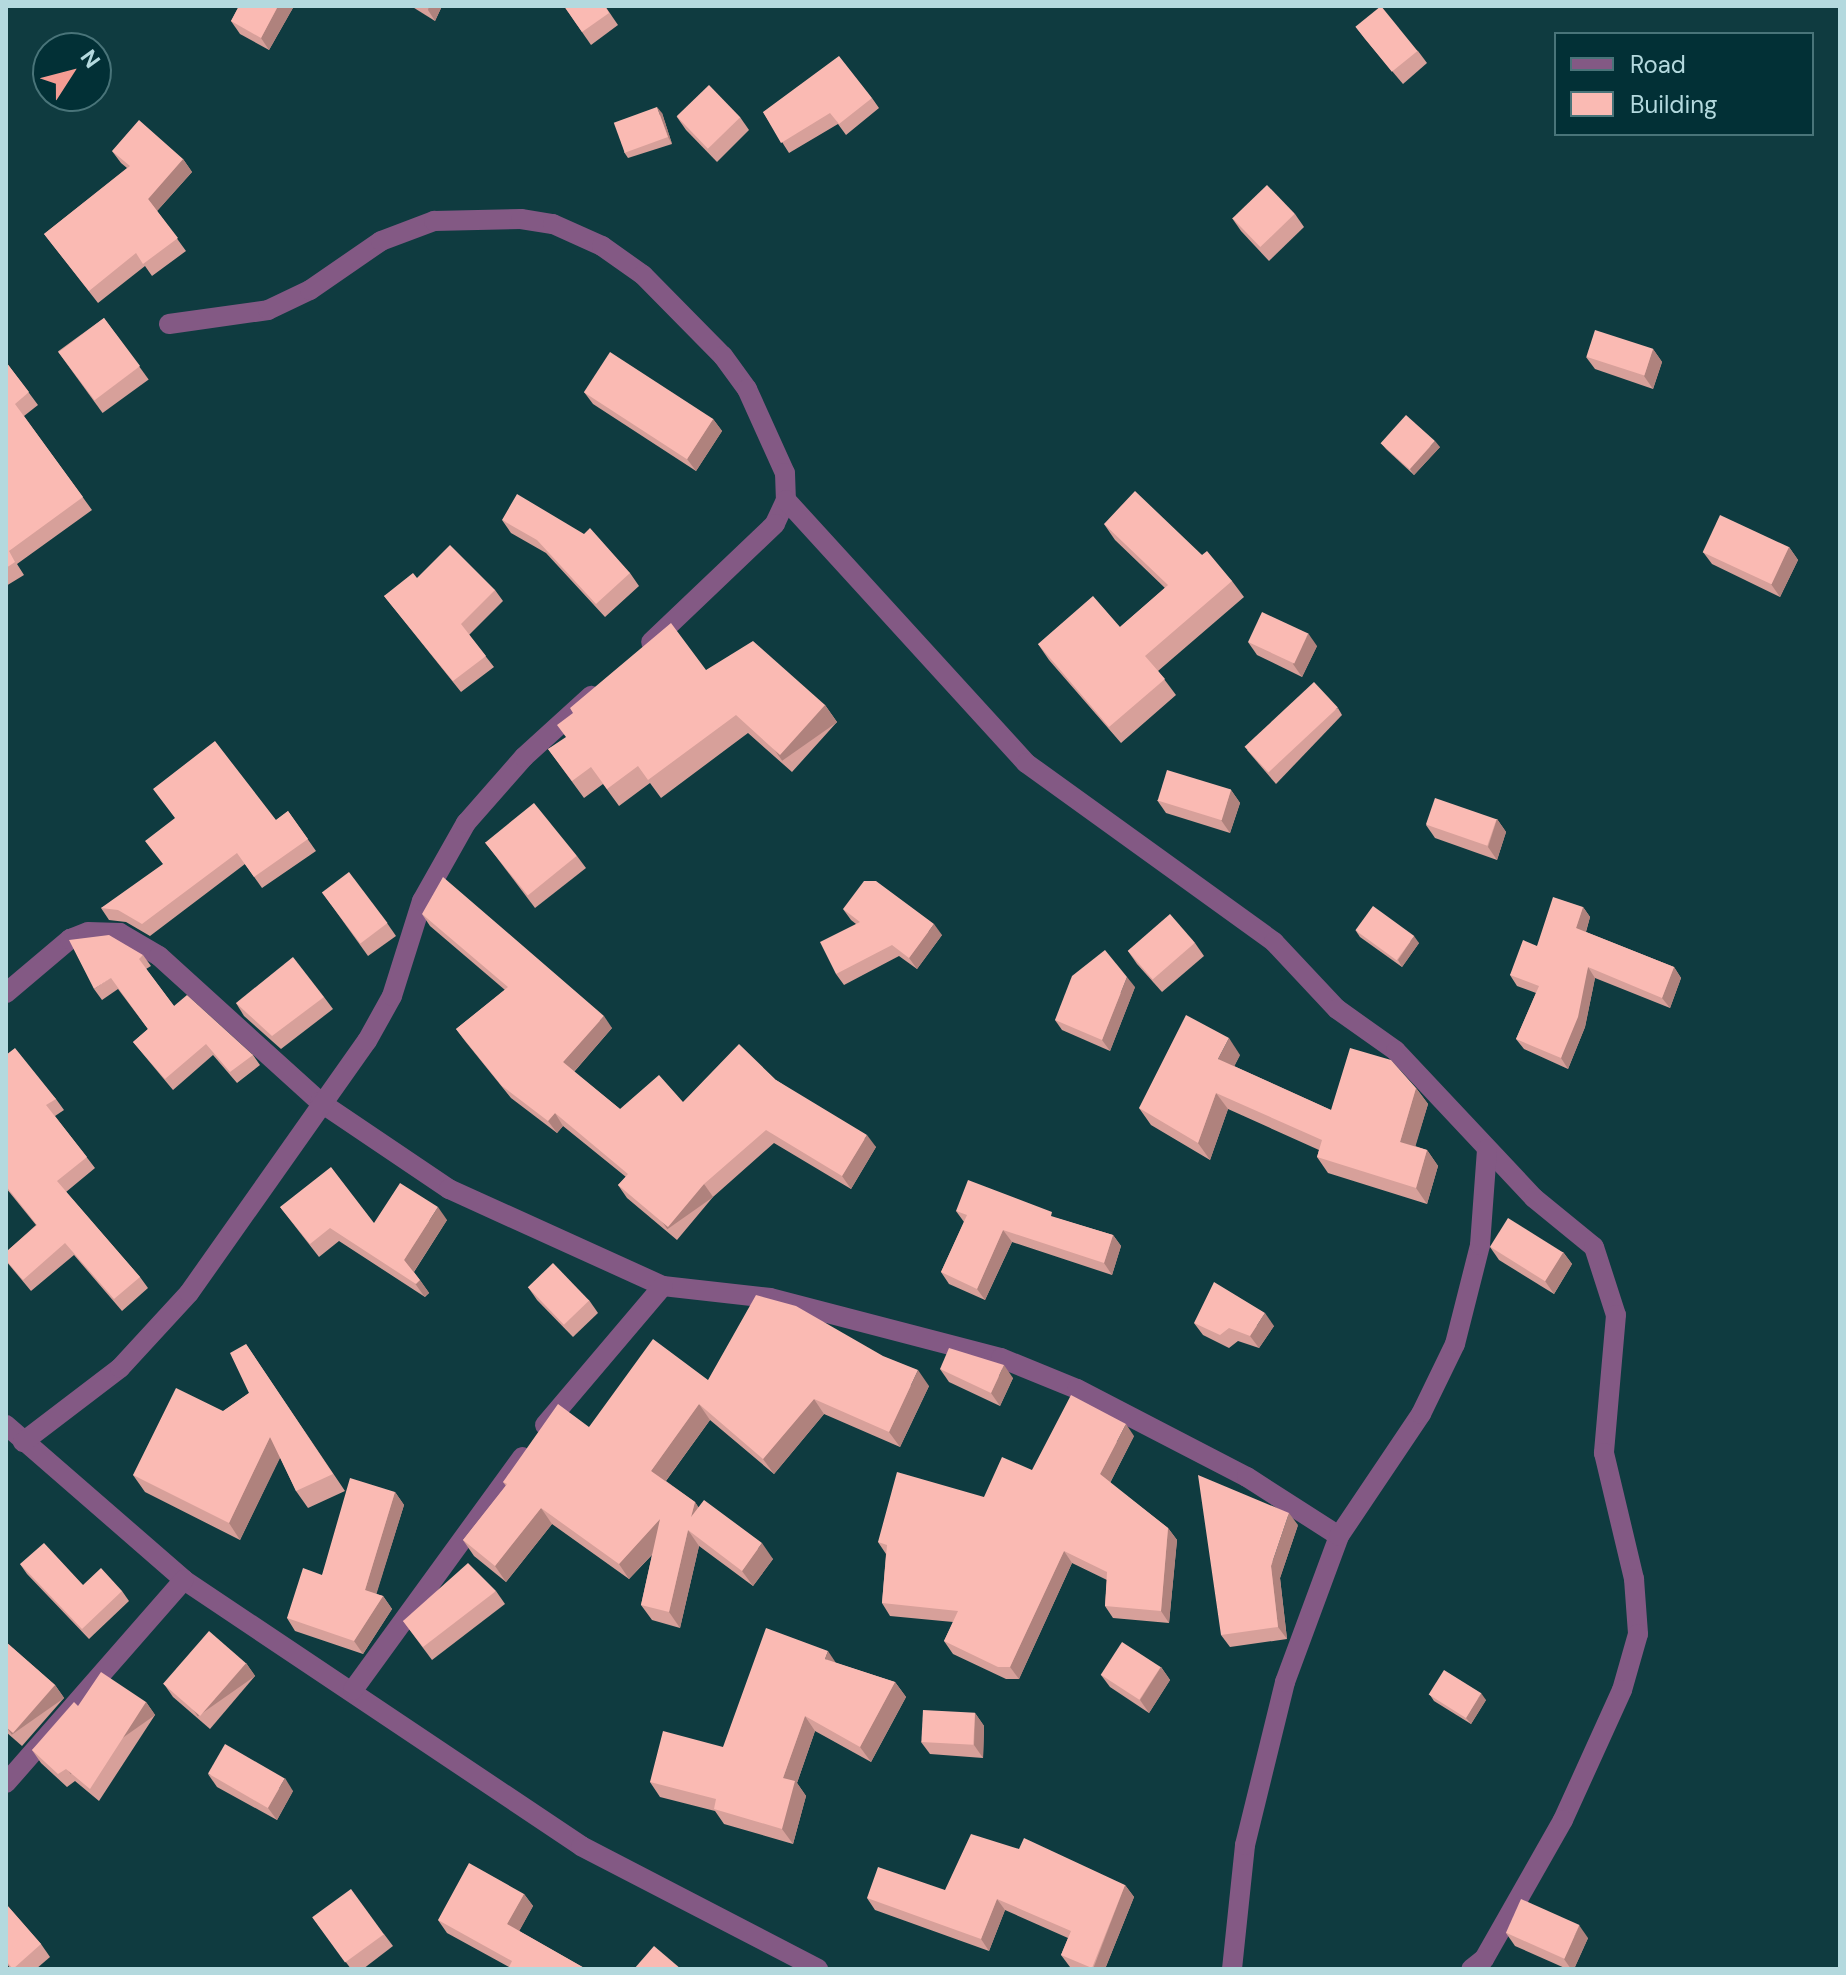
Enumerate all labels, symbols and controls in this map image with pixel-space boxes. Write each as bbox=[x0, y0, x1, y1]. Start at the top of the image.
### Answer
north arrow bbox=[32, 32, 112, 112]
legend bbox=[1554, 32, 1814, 136]
text: N bbox=[74, 44, 107, 74]
text: Road bbox=[1630, 49, 1686, 80]
text: Building bbox=[1630, 89, 1717, 120]

